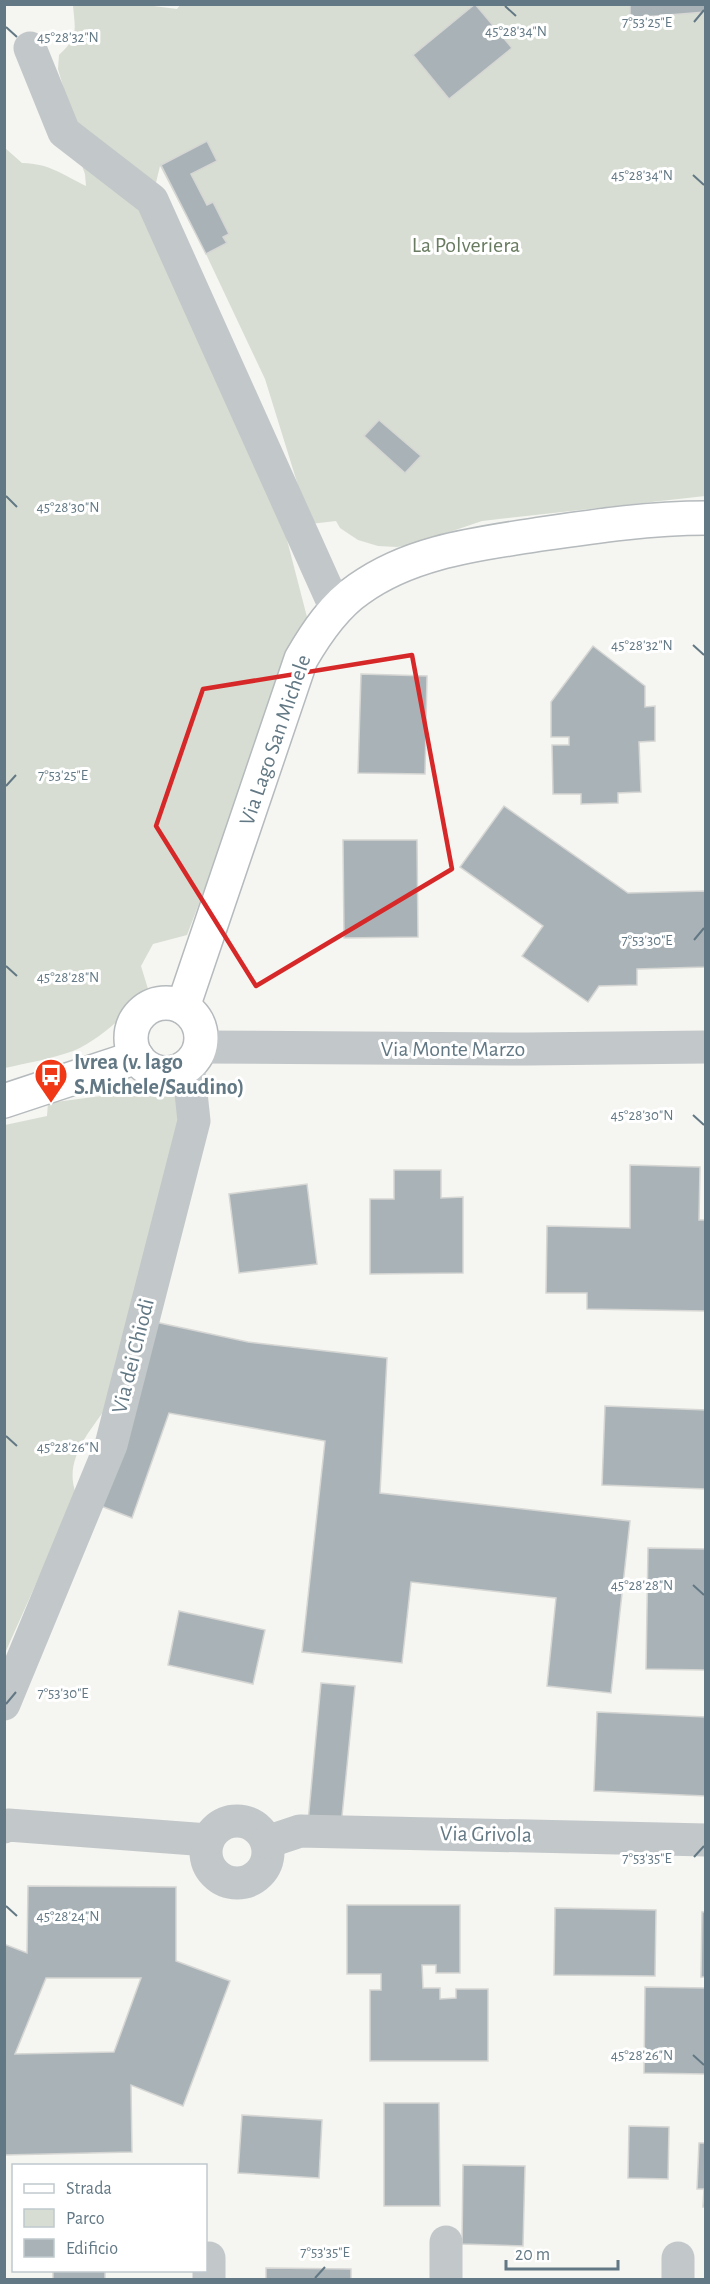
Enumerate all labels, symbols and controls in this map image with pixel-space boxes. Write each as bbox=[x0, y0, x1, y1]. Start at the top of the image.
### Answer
text: 7°53'25"E bbox=[622, 15, 672, 30]
text: 45°28'34"N bbox=[485, 24, 547, 39]
text: 45°28'32"N bbox=[37, 30, 99, 45]
text: 45°28'34"N bbox=[611, 168, 673, 183]
park label: La Polveriera bbox=[412, 234, 520, 256]
text: 45°28'30"N bbox=[37, 500, 99, 515]
text: 45°28'32"N bbox=[611, 638, 673, 653]
street label: Via Lago San Michele bbox=[235, 652, 315, 828]
text: 7°53'25"E bbox=[38, 768, 88, 783]
text: 7°53'30"E bbox=[621, 933, 673, 948]
text: 45°28'28"N bbox=[37, 970, 99, 985]
street label: Via Monte Marzo bbox=[381, 1038, 525, 1060]
place label: Ivrea (v. lago S.Michele/Saudino) bbox=[74, 1051, 244, 1098]
bus stop icon: Ivrea (v. lago S.Michele/Saudino) bbox=[33, 1057, 69, 1104]
text: 45°28'30"N bbox=[611, 1108, 673, 1123]
street label: Via dei Chiodi bbox=[108, 1296, 158, 1416]
text: 45°28'26"N bbox=[37, 1440, 99, 1455]
text: 45°28'28"N bbox=[611, 1578, 673, 1593]
text: 7°53'30"E bbox=[37, 1686, 89, 1701]
street label: Via Grivola bbox=[440, 1822, 532, 1846]
text: 7°53'35"E bbox=[622, 1851, 672, 1866]
text: 45°28'24"N bbox=[37, 1909, 99, 1924]
text: 45°28'26"N bbox=[611, 2048, 673, 2063]
legend bbox=[12, 2164, 207, 2272]
text: Strada bbox=[66, 2180, 112, 2198]
text: Parco bbox=[66, 2210, 105, 2228]
scale bar bbox=[506, 2233, 618, 2271]
text: Edificio bbox=[66, 2240, 118, 2258]
text: 7°53'35"E bbox=[300, 2245, 350, 2260]
text: 20 m bbox=[515, 2246, 550, 2264]

